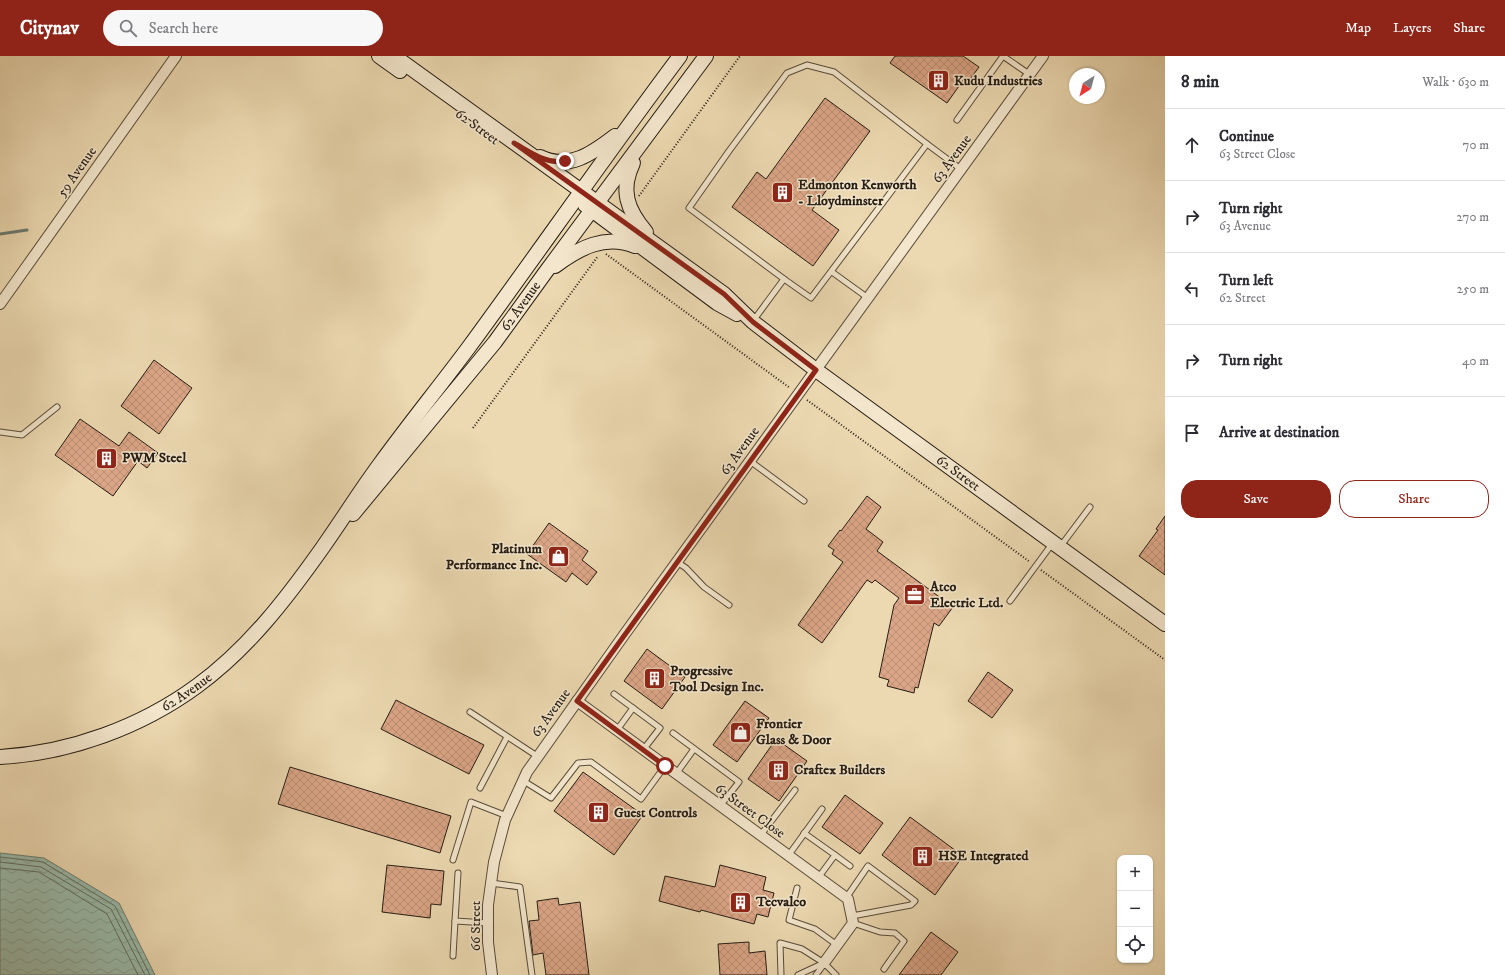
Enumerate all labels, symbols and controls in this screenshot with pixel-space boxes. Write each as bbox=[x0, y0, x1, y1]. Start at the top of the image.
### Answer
search box bbox=[103, 10, 383, 46]
text: Citynav bbox=[20, 17, 79, 40]
icon: search bbox=[117, 17, 139, 39]
text: Search here bbox=[149, 19, 218, 38]
text: Map bbox=[1345, 19, 1371, 37]
text: Layers bbox=[1393, 19, 1431, 37]
text: Share bbox=[1453, 19, 1485, 37]
building icon: Kudu Industries bbox=[926, 68, 952, 94]
north arrow bbox=[1069, 68, 1105, 104]
text: 8 min bbox=[1181, 71, 1219, 93]
place label: Kudu Industries bbox=[954, 72, 1043, 90]
text: Walk · 630 m bbox=[1422, 74, 1489, 90]
street label: 62 Street bbox=[451, 105, 503, 149]
text: Continue bbox=[1219, 127, 1274, 146]
street label: 63 Avenue bbox=[928, 131, 976, 187]
icon: ahead bbox=[1181, 134, 1203, 156]
text: 70 m bbox=[1463, 137, 1489, 153]
street label: 59 Avenue bbox=[53, 143, 101, 201]
text: 63 Street Close bbox=[1219, 146, 1296, 162]
route end bbox=[556, 152, 574, 170]
place label: Edmonton Kenworth - Lloydminster bbox=[798, 176, 917, 210]
building icon: Edmonton Kenworth - Lloydminster bbox=[770, 180, 796, 206]
text: Turn right bbox=[1219, 199, 1282, 218]
icon: right bbox=[1181, 206, 1203, 228]
text: 270 m bbox=[1457, 209, 1489, 225]
text: 63 Avenue bbox=[1219, 218, 1271, 234]
text: Turn left bbox=[1219, 271, 1273, 290]
street label: 62 Avenue bbox=[497, 278, 545, 335]
icon: left bbox=[1181, 278, 1203, 300]
text: 250 m bbox=[1457, 281, 1489, 297]
text: 62 Street bbox=[1219, 290, 1266, 306]
icon: right bbox=[1181, 350, 1203, 372]
text: Turn right bbox=[1219, 351, 1282, 370]
text: 40 m bbox=[1462, 353, 1489, 369]
icon: arrive bbox=[1181, 422, 1203, 444]
street label: 63 Avenue bbox=[716, 423, 764, 479]
text: Arrive at destination bbox=[1219, 423, 1339, 442]
building icon: PWM Steel bbox=[93, 445, 119, 471]
place label: PWM Steel bbox=[122, 449, 187, 467]
street label: 62 Street bbox=[932, 451, 984, 496]
button: Save bbox=[1181, 480, 1331, 518]
button: Share bbox=[1339, 480, 1489, 518]
place label: Platinum Performance Inc. bbox=[446, 540, 542, 574]
shop icon: Platinum Performance Inc. bbox=[545, 544, 571, 570]
place label: Atco Electric Ltd. bbox=[929, 578, 1003, 612]
office icon: Atco Electric Ltd. bbox=[902, 582, 928, 608]
place label: Progressive Tool Design Inc. bbox=[669, 662, 764, 696]
building icon: Progressive Tool Design Inc. bbox=[641, 666, 667, 692]
street label: 62 Avenue bbox=[158, 669, 216, 716]
street label: 63 Avenue bbox=[527, 685, 575, 741]
place label: Frontier Glass & Door bbox=[756, 715, 832, 749]
shop icon: Frontier Glass & Door bbox=[728, 719, 754, 745]
route start bbox=[656, 757, 674, 775]
building icon: Craftex Builders bbox=[765, 757, 791, 783]
place label: Craftex Builders bbox=[794, 761, 885, 779]
street label: 63 Street Close bbox=[711, 780, 789, 843]
building icon: Guest Controls bbox=[586, 800, 612, 826]
place label: Guest Controls bbox=[614, 804, 698, 822]
building icon: HSE Integrated bbox=[909, 843, 935, 869]
place label: HSE Integrated bbox=[938, 847, 1030, 865]
map controls bbox=[1117, 855, 1153, 963]
button: + bbox=[1117, 855, 1153, 891]
building icon: Tecvalco bbox=[728, 889, 754, 915]
button: − bbox=[1117, 891, 1153, 927]
place label: Tecvalco bbox=[755, 893, 806, 911]
street label: 66 Street bbox=[467, 900, 485, 951]
button: locate bbox=[1117, 927, 1153, 963]

